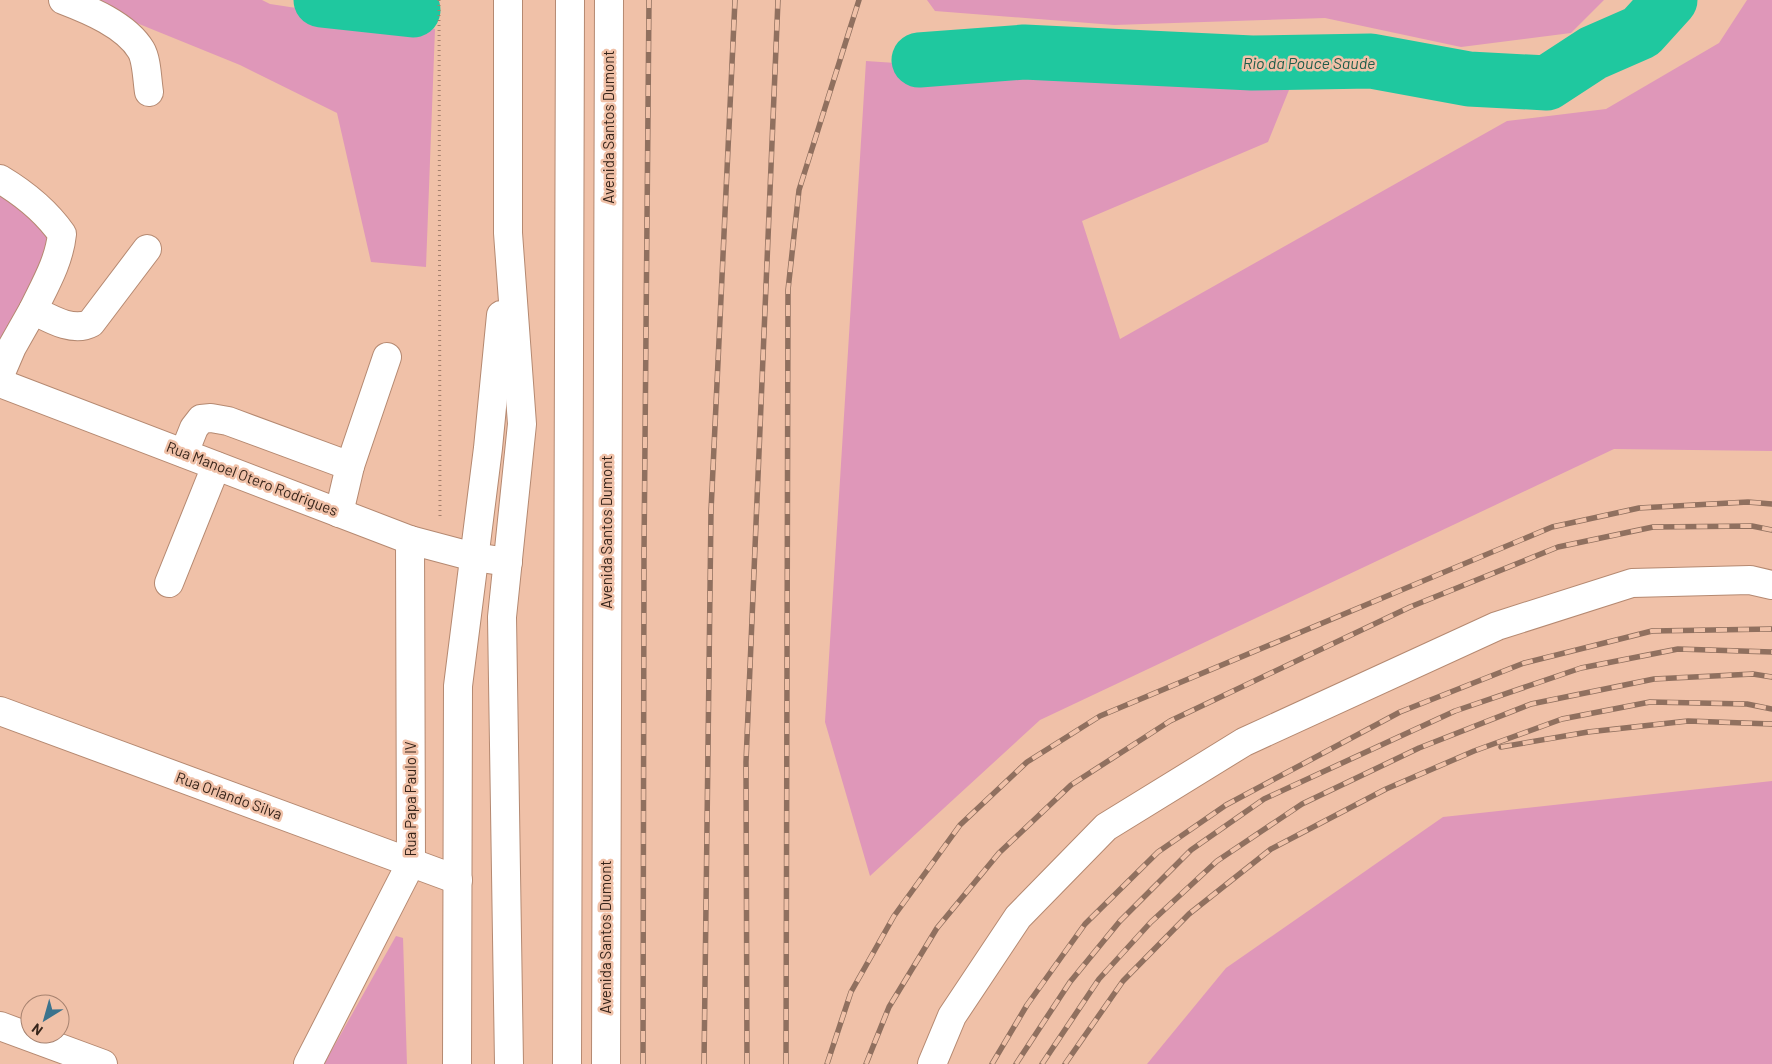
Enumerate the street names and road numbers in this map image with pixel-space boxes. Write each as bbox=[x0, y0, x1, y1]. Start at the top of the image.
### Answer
street label: Avenida Santos Dumont bbox=[599, 50, 617, 204]
street label: Rua Manoel Otero Rodrigues bbox=[164, 437, 341, 519]
street label: Avenida Santos Dumont bbox=[597, 455, 615, 609]
street label: Rua Papa Paulo IV bbox=[401, 741, 419, 857]
street label: Rua Orlando Silva bbox=[174, 767, 285, 823]
street label: Avenida Santos Dumont bbox=[596, 860, 614, 1014]

